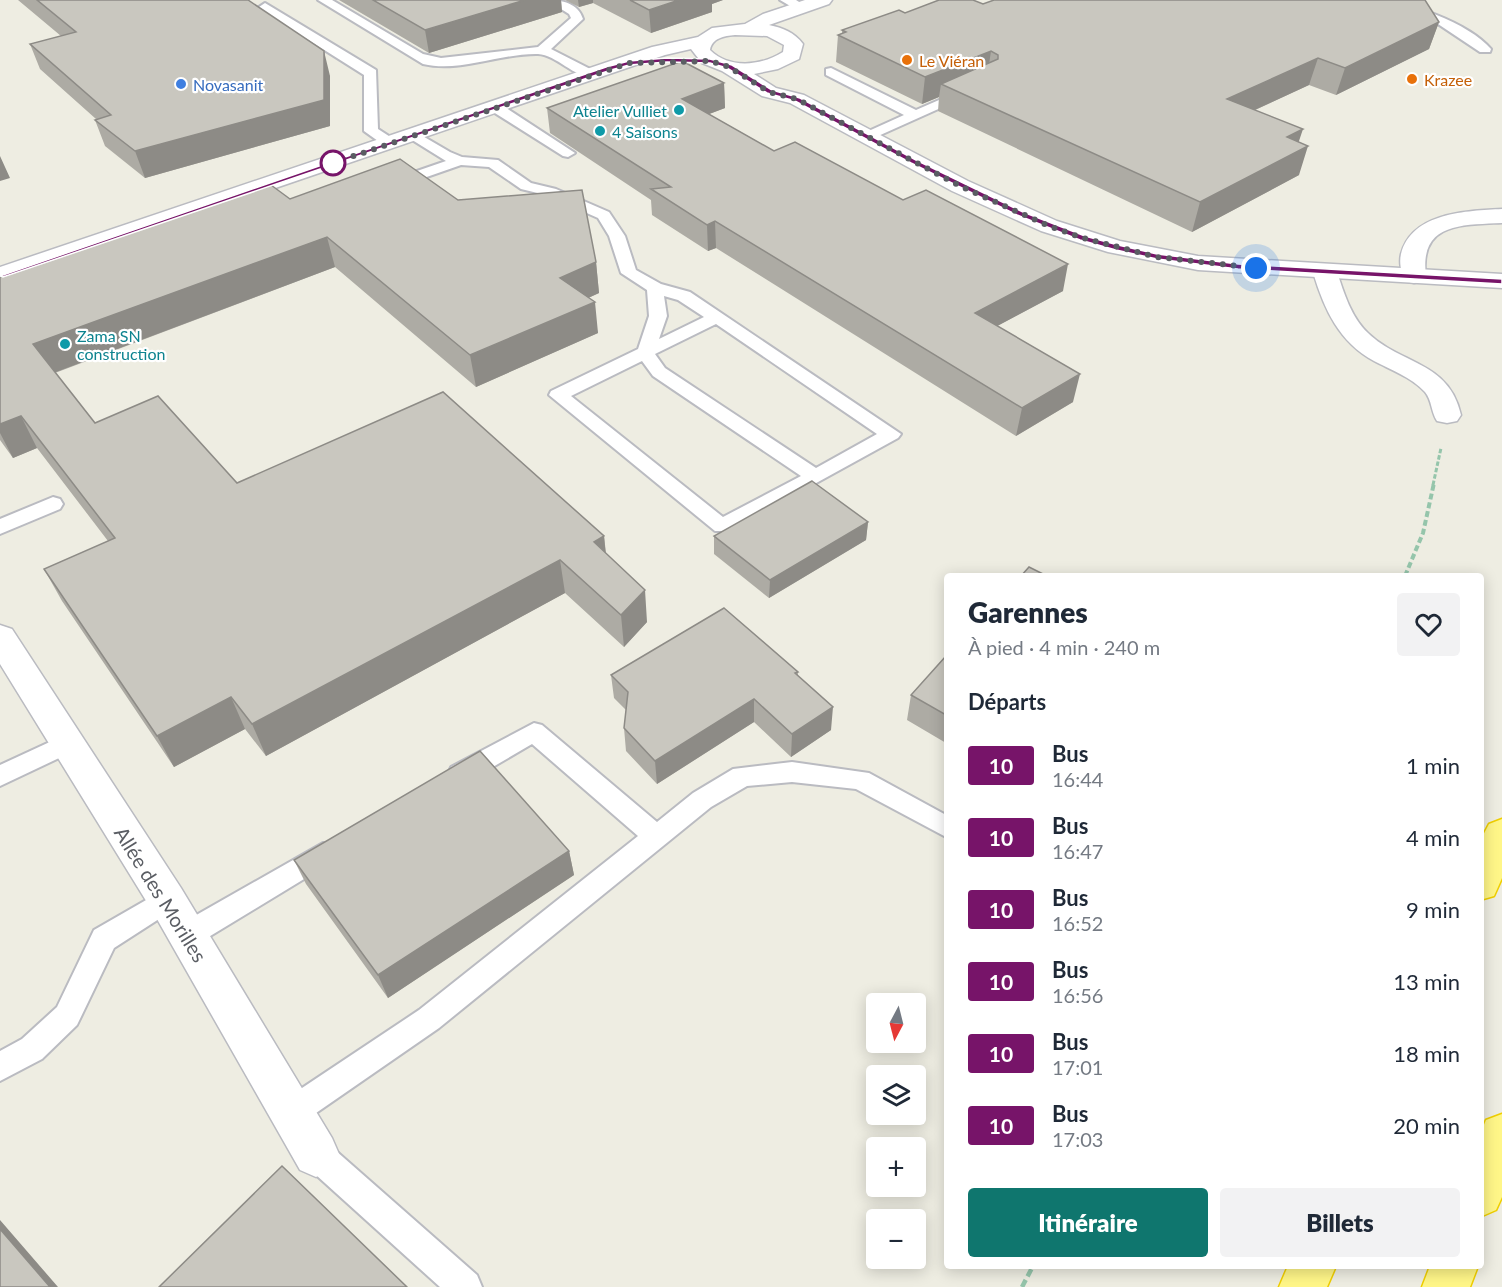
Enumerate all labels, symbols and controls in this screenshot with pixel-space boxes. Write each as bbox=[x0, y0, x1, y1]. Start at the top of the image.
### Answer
place label: Le Viéran bbox=[919, 51, 984, 70]
marker: Le Viéran bbox=[900, 53, 914, 67]
place label: Krazee bbox=[1424, 70, 1472, 89]
marker: Krazee bbox=[1405, 72, 1419, 86]
place label: Novasanit bbox=[193, 75, 263, 94]
marker: Novasanit bbox=[174, 77, 188, 91]
place label: Atelier Vulliet bbox=[573, 101, 667, 120]
marker: Atelier Vulliet bbox=[672, 103, 686, 117]
place label: 4 Saisons bbox=[612, 122, 678, 141]
marker: 4 Saisons bbox=[593, 124, 607, 138]
unlabelled marker bbox=[320, 150, 346, 176]
your location bbox=[1241, 253, 1271, 283]
place label: Zama SN construction bbox=[77, 326, 165, 363]
marker: Zama SN construction bbox=[58, 337, 72, 351]
button: heart bbox=[1397, 593, 1460, 656]
text: Garennes bbox=[968, 595, 1088, 629]
text: À pied · 4 min · 240 m bbox=[968, 635, 1160, 659]
text: Départs bbox=[968, 688, 1046, 715]
text: Bus bbox=[1052, 740, 1088, 767]
text: 1 min bbox=[1406, 752, 1460, 779]
text: 10 bbox=[989, 753, 1013, 778]
text: 16:44 bbox=[1052, 767, 1103, 791]
text: Bus bbox=[1052, 812, 1088, 839]
street label: Allée des Morilles bbox=[110, 822, 212, 966]
text: 4 min bbox=[1406, 824, 1460, 851]
text: 10 bbox=[989, 825, 1013, 850]
text: 16:47 bbox=[1052, 839, 1103, 863]
text: Bus bbox=[1052, 884, 1088, 911]
text: 9 min bbox=[1406, 896, 1460, 923]
text: 10 bbox=[989, 897, 1013, 922]
text: 16:52 bbox=[1052, 911, 1103, 935]
text: Bus bbox=[1052, 956, 1088, 983]
text: 13 min bbox=[1393, 968, 1460, 995]
text: 10 bbox=[989, 969, 1013, 994]
text: 16:56 bbox=[1052, 983, 1103, 1007]
north arrow bbox=[866, 993, 926, 1053]
map controls bbox=[866, 993, 926, 1269]
text: Bus bbox=[1052, 1028, 1088, 1055]
text: 18 min bbox=[1393, 1040, 1460, 1067]
text: 10 bbox=[989, 1041, 1013, 1066]
text: 17:01 bbox=[1052, 1055, 1103, 1079]
button: layers bbox=[866, 1065, 926, 1125]
text: Bus bbox=[1052, 1100, 1088, 1127]
text: 20 min bbox=[1393, 1112, 1460, 1139]
text: 10 bbox=[989, 1113, 1013, 1138]
text: 17:03 bbox=[1052, 1127, 1103, 1151]
button: + bbox=[866, 1137, 926, 1197]
button: Itinéraire bbox=[968, 1188, 1208, 1257]
button: Billets bbox=[1220, 1188, 1460, 1257]
button: − bbox=[866, 1209, 926, 1269]

